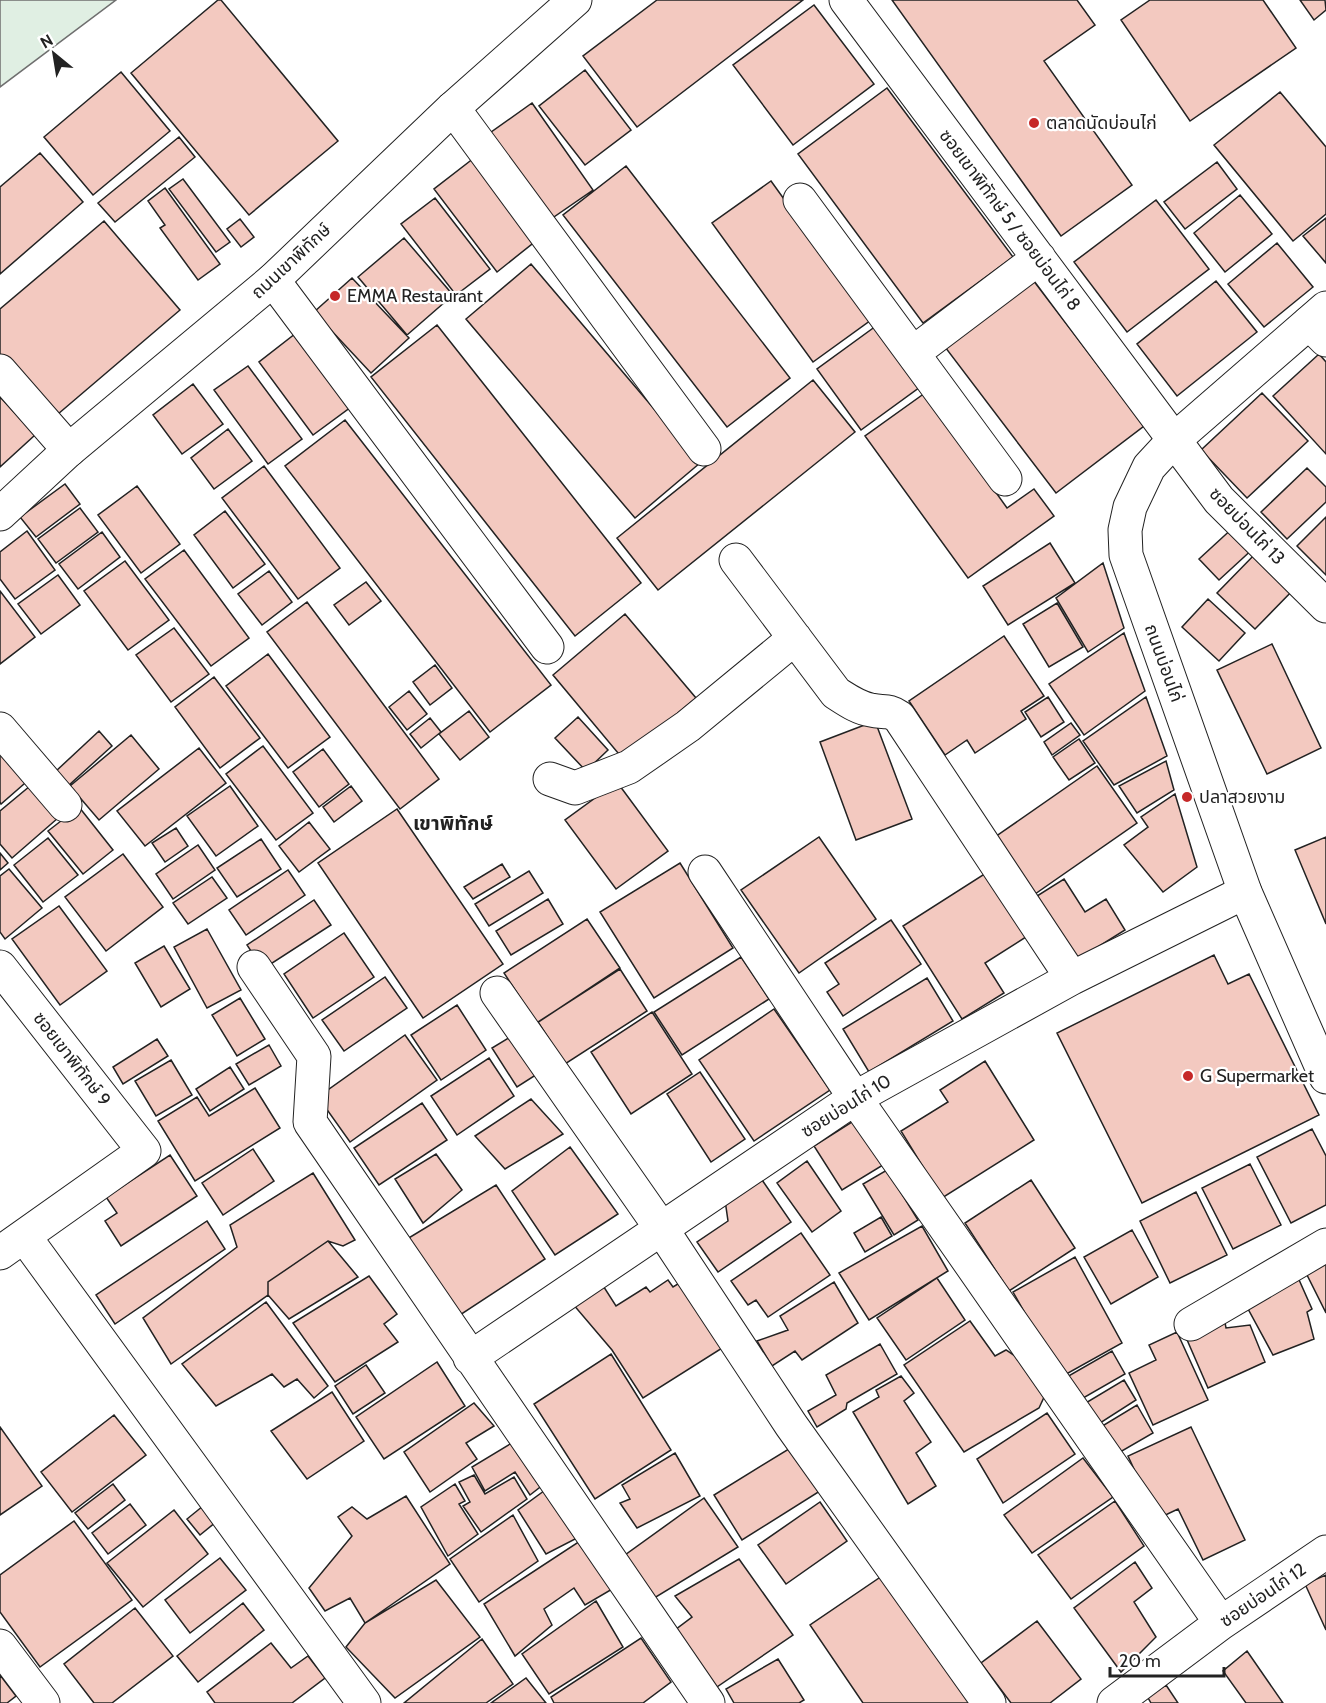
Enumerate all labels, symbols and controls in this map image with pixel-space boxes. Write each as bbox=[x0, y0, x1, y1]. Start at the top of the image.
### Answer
north arrow bbox=[24, 24, 84, 84]
text: N bbox=[37, 30, 56, 52]
place label: ตลาดนัดบ่อนไก่ bbox=[1046, 112, 1157, 134]
marker: ตลาดนัดบ่อนไก่ bbox=[1027, 116, 1041, 130]
street label: ซอยเขาพิทักษ์ 5 / ซอยบ่อนไก่ 8 bbox=[935, 125, 1085, 315]
street label: ถนนเขาพิทักษ์ bbox=[247, 219, 335, 303]
place label: EMMA Restaurant bbox=[347, 285, 483, 307]
marker: EMMA Restaurant bbox=[328, 289, 342, 303]
street label: ซอยบ่อนไก่ 13 bbox=[1205, 483, 1289, 569]
street label: ถนนบ่อนไก่ bbox=[1140, 621, 1188, 705]
place label: ปลาสวยงาม bbox=[1199, 786, 1285, 808]
marker: ปลาสวยงาม bbox=[1180, 790, 1194, 804]
district label: เขาพิทักษ์ bbox=[413, 811, 493, 835]
street label: ซอยเขาพิทักษ์ 9 bbox=[28, 1008, 116, 1110]
place label: G Supermarket bbox=[1200, 1065, 1314, 1087]
marker: G Supermarket bbox=[1181, 1069, 1195, 1083]
street label: ซอยบ่อนไก่ 10 bbox=[797, 1070, 895, 1142]
street label: ซอยบ่อนไก่ 12 bbox=[1216, 1558, 1310, 1632]
scale bar bbox=[1110, 1640, 1224, 1678]
text: 20 m bbox=[1119, 1650, 1161, 1672]

